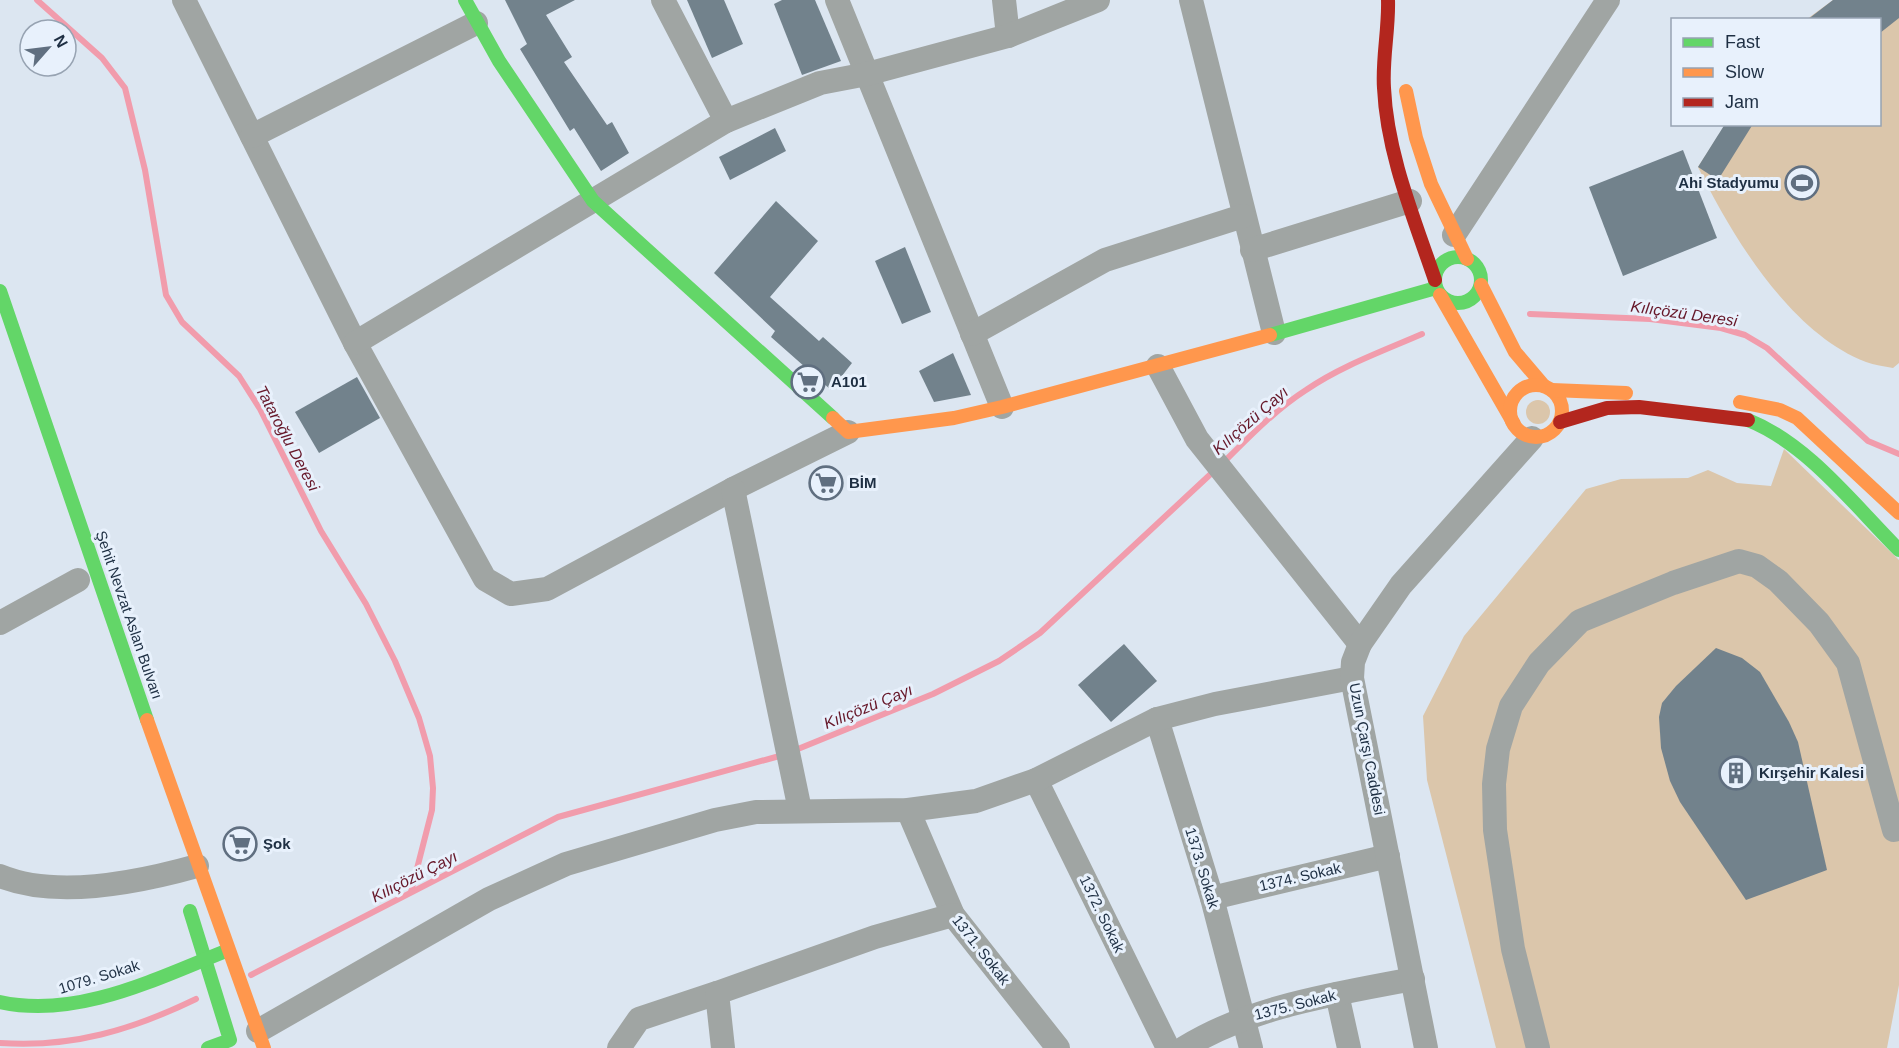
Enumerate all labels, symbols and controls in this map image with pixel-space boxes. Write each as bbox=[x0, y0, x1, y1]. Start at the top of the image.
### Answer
north arrow bbox=[18, 18, 78, 78]
legend bbox=[1671, 18, 1881, 126]
text: N bbox=[51, 32, 71, 50]
text: Fast bbox=[1725, 32, 1760, 52]
text: Slow bbox=[1725, 62, 1765, 82]
text: Jam bbox=[1725, 92, 1759, 112]
sports icon: Ahi Stadyumu bbox=[1784, 165, 1820, 201]
place label: Ahi Stadyumu bbox=[1678, 174, 1779, 191]
water label: Kılıçözü Deresi bbox=[1629, 298, 1739, 329]
supermarket icon: A101 bbox=[790, 364, 826, 400]
place label: A101 bbox=[831, 373, 867, 390]
water label: Tataroğlu Deresi bbox=[253, 383, 323, 494]
water label: Kılıçözü Çayı bbox=[1209, 383, 1291, 458]
supermarket icon: BİM bbox=[808, 465, 844, 501]
place label: BİM bbox=[849, 474, 877, 491]
street label: Şehit Nevzat Aslan Bulvarı bbox=[93, 529, 166, 701]
water label: Kılıçözü Çayı bbox=[821, 681, 915, 732]
street label: Uzun Çarşı Caddesi bbox=[1346, 681, 1389, 816]
building icon: Kırşehir Kalesi bbox=[1718, 755, 1754, 791]
place label: Kırşehir Kalesi bbox=[1759, 764, 1864, 781]
street label: 1373. Sokak bbox=[1182, 825, 1223, 911]
supermarket icon: Şok bbox=[222, 826, 258, 862]
place label: Şok bbox=[263, 835, 291, 852]
water label: Kılıçözü Çayı bbox=[368, 847, 460, 905]
street label: 1374. Sokak bbox=[1257, 859, 1343, 894]
street label: 1372. Sokak bbox=[1077, 873, 1129, 955]
street label: 1371. Sokak bbox=[949, 912, 1014, 988]
street label: 1079. Sokak bbox=[56, 956, 142, 997]
street label: 1375. Sokak bbox=[1252, 986, 1338, 1023]

